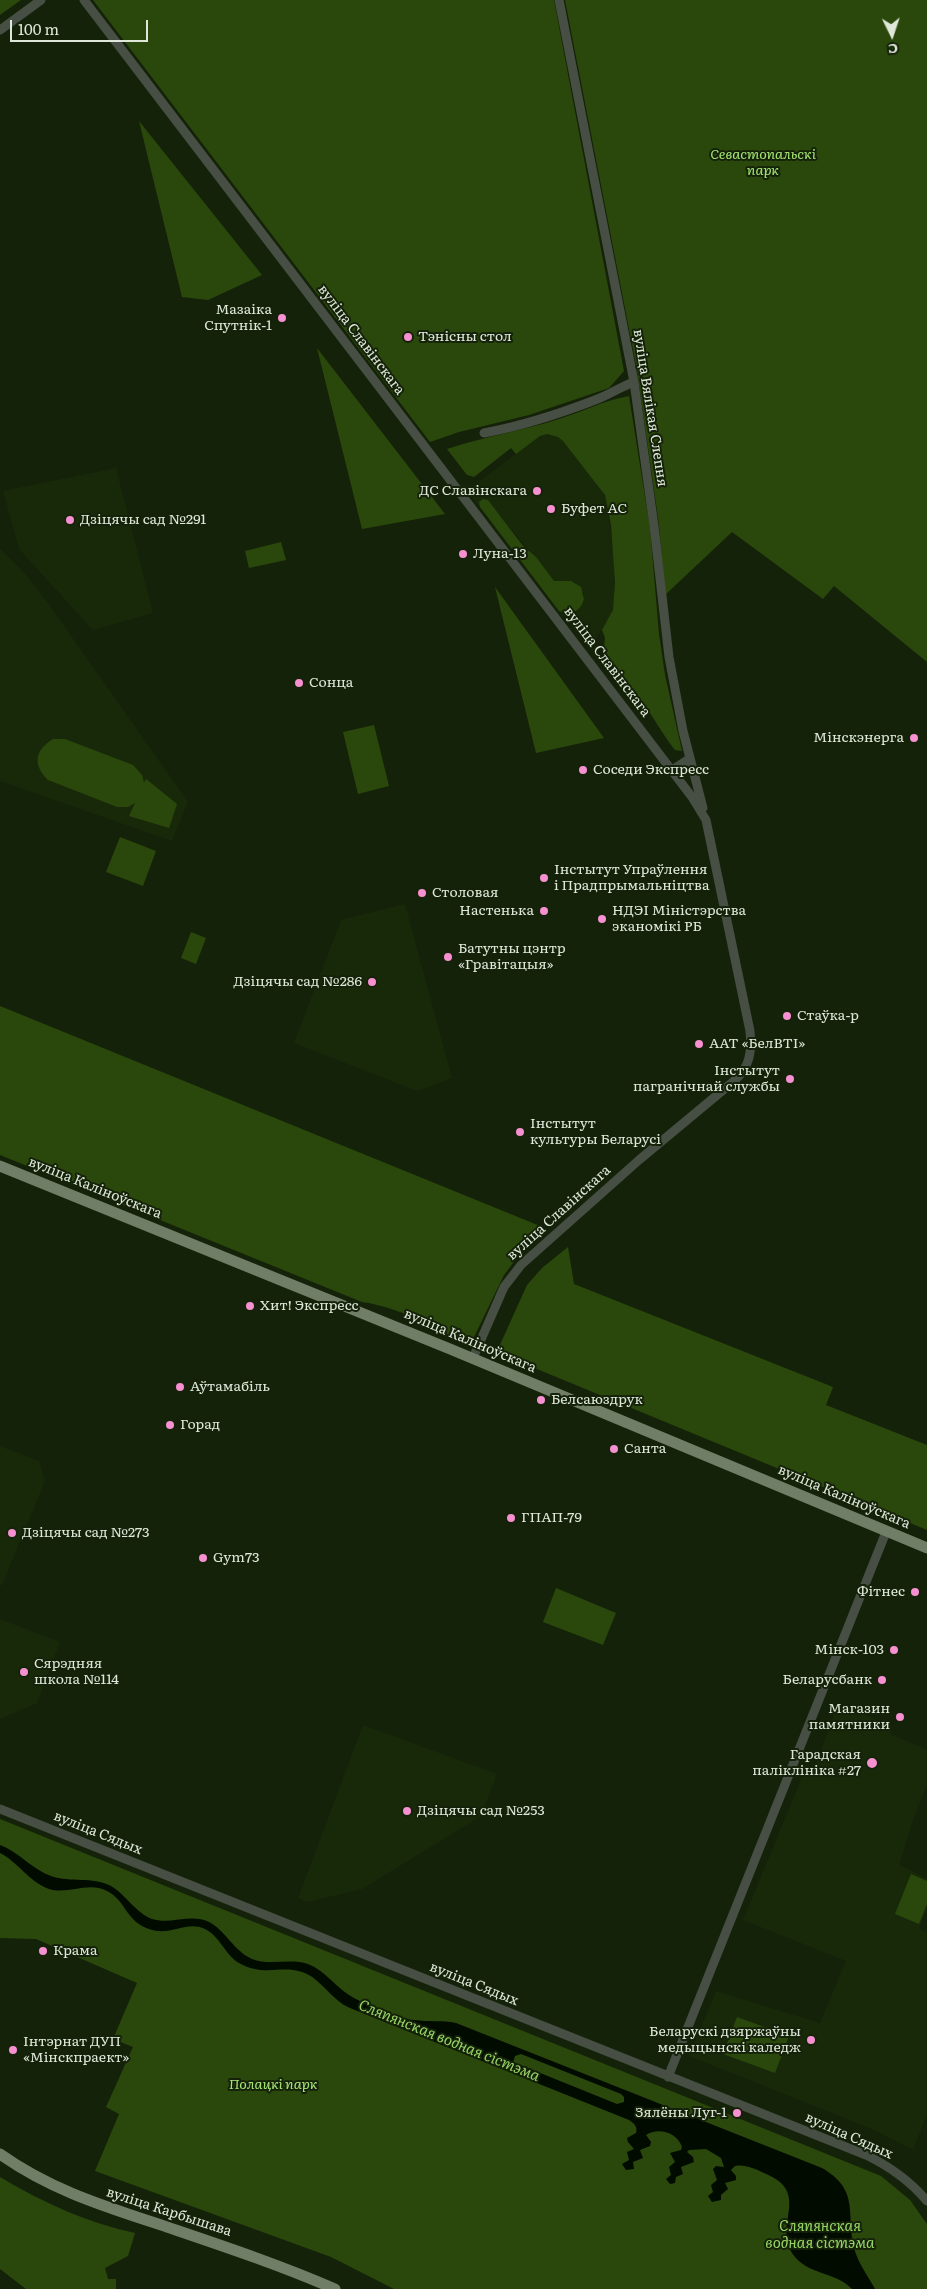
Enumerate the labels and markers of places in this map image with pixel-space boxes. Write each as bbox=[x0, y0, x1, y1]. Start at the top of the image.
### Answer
place label: Мазаіка Спутнік-1 bbox=[204, 302, 272, 334]
marker: Мазаіка Спутнік-1 bbox=[276, 312, 288, 324]
place label: Тэнісны стол bbox=[418, 329, 512, 345]
marker: Тэнісны стол bbox=[402, 331, 414, 343]
place label: ДС Славінскага bbox=[419, 483, 527, 499]
marker: ДС Славінскага bbox=[531, 485, 543, 497]
place label: Буфет АС bbox=[561, 501, 627, 517]
marker: Буфет АС bbox=[545, 503, 557, 515]
place label: Дзіцячы сад №291 bbox=[80, 512, 206, 528]
marker: Дзіцячы сад №291 bbox=[64, 514, 76, 526]
place label: Луна-13 bbox=[473, 546, 527, 562]
marker: Луна-13 bbox=[457, 548, 469, 560]
place label: Сонца bbox=[309, 675, 353, 691]
marker: Сонца bbox=[293, 677, 305, 689]
place label: Мінскэнерга bbox=[813, 730, 904, 746]
marker: Мінскэнерга bbox=[908, 732, 920, 744]
place label: Соседи Экспресс bbox=[593, 762, 709, 778]
marker: Соседи Экспресс bbox=[577, 764, 589, 776]
place label: Інстытут Упраўлення і Прадпрымальніцтва bbox=[554, 862, 710, 894]
marker: Інстытут Упраўлення і Прадпрымальніцтва bbox=[538, 872, 550, 884]
place label: Столовая bbox=[432, 885, 498, 901]
marker: Столовая bbox=[416, 887, 428, 899]
place label: Настенька bbox=[459, 903, 534, 919]
place label: НДЭІ Міністэрства эканомікі РБ bbox=[612, 903, 746, 936]
marker: Настенька bbox=[538, 905, 550, 917]
marker: НДЭІ Міністэрства эканомікі РБ bbox=[596, 913, 608, 925]
place label: Батутны цэнтр «Гравітацыя» bbox=[458, 941, 566, 974]
marker: Батутны цэнтр «Гравітацыя» bbox=[442, 951, 454, 963]
place label: Дзіцячы сад №286 bbox=[234, 974, 362, 990]
marker: Дзіцячы сад №286 bbox=[366, 976, 378, 988]
place label: Стаўка-р bbox=[797, 1008, 859, 1024]
marker: Стаўка-р bbox=[781, 1010, 793, 1022]
place label: ААТ «БелВТІ» bbox=[709, 1036, 805, 1052]
marker: ААТ «БелВТІ» bbox=[693, 1038, 705, 1050]
place label: Інстытут пагранічнай службы bbox=[633, 1063, 780, 1096]
marker: Інстытут пагранічнай службы bbox=[784, 1073, 796, 1085]
place label: Інстытут культуры Беларусі bbox=[530, 1116, 661, 1148]
marker: Інстытут культуры Беларусі bbox=[514, 1126, 526, 1138]
place label: Хит! Экспресс bbox=[260, 1298, 358, 1314]
marker: Хит! Экспресс bbox=[244, 1300, 256, 1312]
place label: Аўтамабіль bbox=[190, 1379, 270, 1395]
marker: Аўтамабіль bbox=[174, 1381, 186, 1393]
place label: Белсаюздрук bbox=[551, 1392, 643, 1408]
marker: Белсаюздрук bbox=[535, 1394, 547, 1406]
place label: Горад bbox=[180, 1417, 220, 1433]
marker: Горад bbox=[164, 1419, 176, 1431]
place label: Санта bbox=[624, 1441, 666, 1457]
marker: Санта bbox=[608, 1443, 620, 1455]
place label: ГПАП-79 bbox=[521, 1510, 582, 1526]
marker: ГПАП-79 bbox=[505, 1512, 517, 1524]
place label: Дзіцячы сад №273 bbox=[22, 1525, 150, 1541]
marker: Дзіцячы сад №273 bbox=[6, 1527, 18, 1539]
place label: Gym73 bbox=[213, 1550, 259, 1566]
marker: Gym73 bbox=[197, 1552, 209, 1564]
place label: Фітнес bbox=[857, 1584, 905, 1600]
marker: Фітнес bbox=[909, 1586, 921, 1598]
place label: Мінск-103 bbox=[814, 1642, 884, 1658]
marker: Мінск-103 bbox=[888, 1644, 900, 1656]
place label: Сярэдняя школа №114 bbox=[34, 1656, 119, 1688]
marker: Сярэдняя школа №114 bbox=[18, 1666, 30, 1678]
place label: Беларусбанк bbox=[783, 1672, 872, 1688]
marker: Беларусбанк bbox=[876, 1674, 888, 1686]
place label: Магазин памятники bbox=[809, 1701, 890, 1734]
marker: Магазин памятники bbox=[894, 1711, 906, 1723]
place label: Гарадская паліклініка #27 bbox=[752, 1747, 861, 1780]
marker: Гарадская паліклініка #27 bbox=[865, 1756, 879, 1770]
place label: Дзіцячы сад №253 bbox=[417, 1803, 545, 1819]
marker: Дзіцячы сад №253 bbox=[401, 1805, 413, 1817]
place label: Крама bbox=[53, 1943, 98, 1959]
marker: Крама bbox=[37, 1945, 49, 1957]
place label: Беларускі дзяржаўны медыцынскі каледж bbox=[649, 2024, 801, 2056]
place label: Інтэрнат ДУП «Мінскпраект» bbox=[23, 2034, 129, 2066]
marker: Беларускі дзяржаўны медыцынскі каледж bbox=[805, 2034, 817, 2046]
marker: Інтэрнат ДУП «Мінскпраект» bbox=[7, 2044, 19, 2056]
place label: Зялёны Луг-1 bbox=[635, 2105, 727, 2121]
marker: Зялёны Луг-1 bbox=[731, 2107, 743, 2119]

